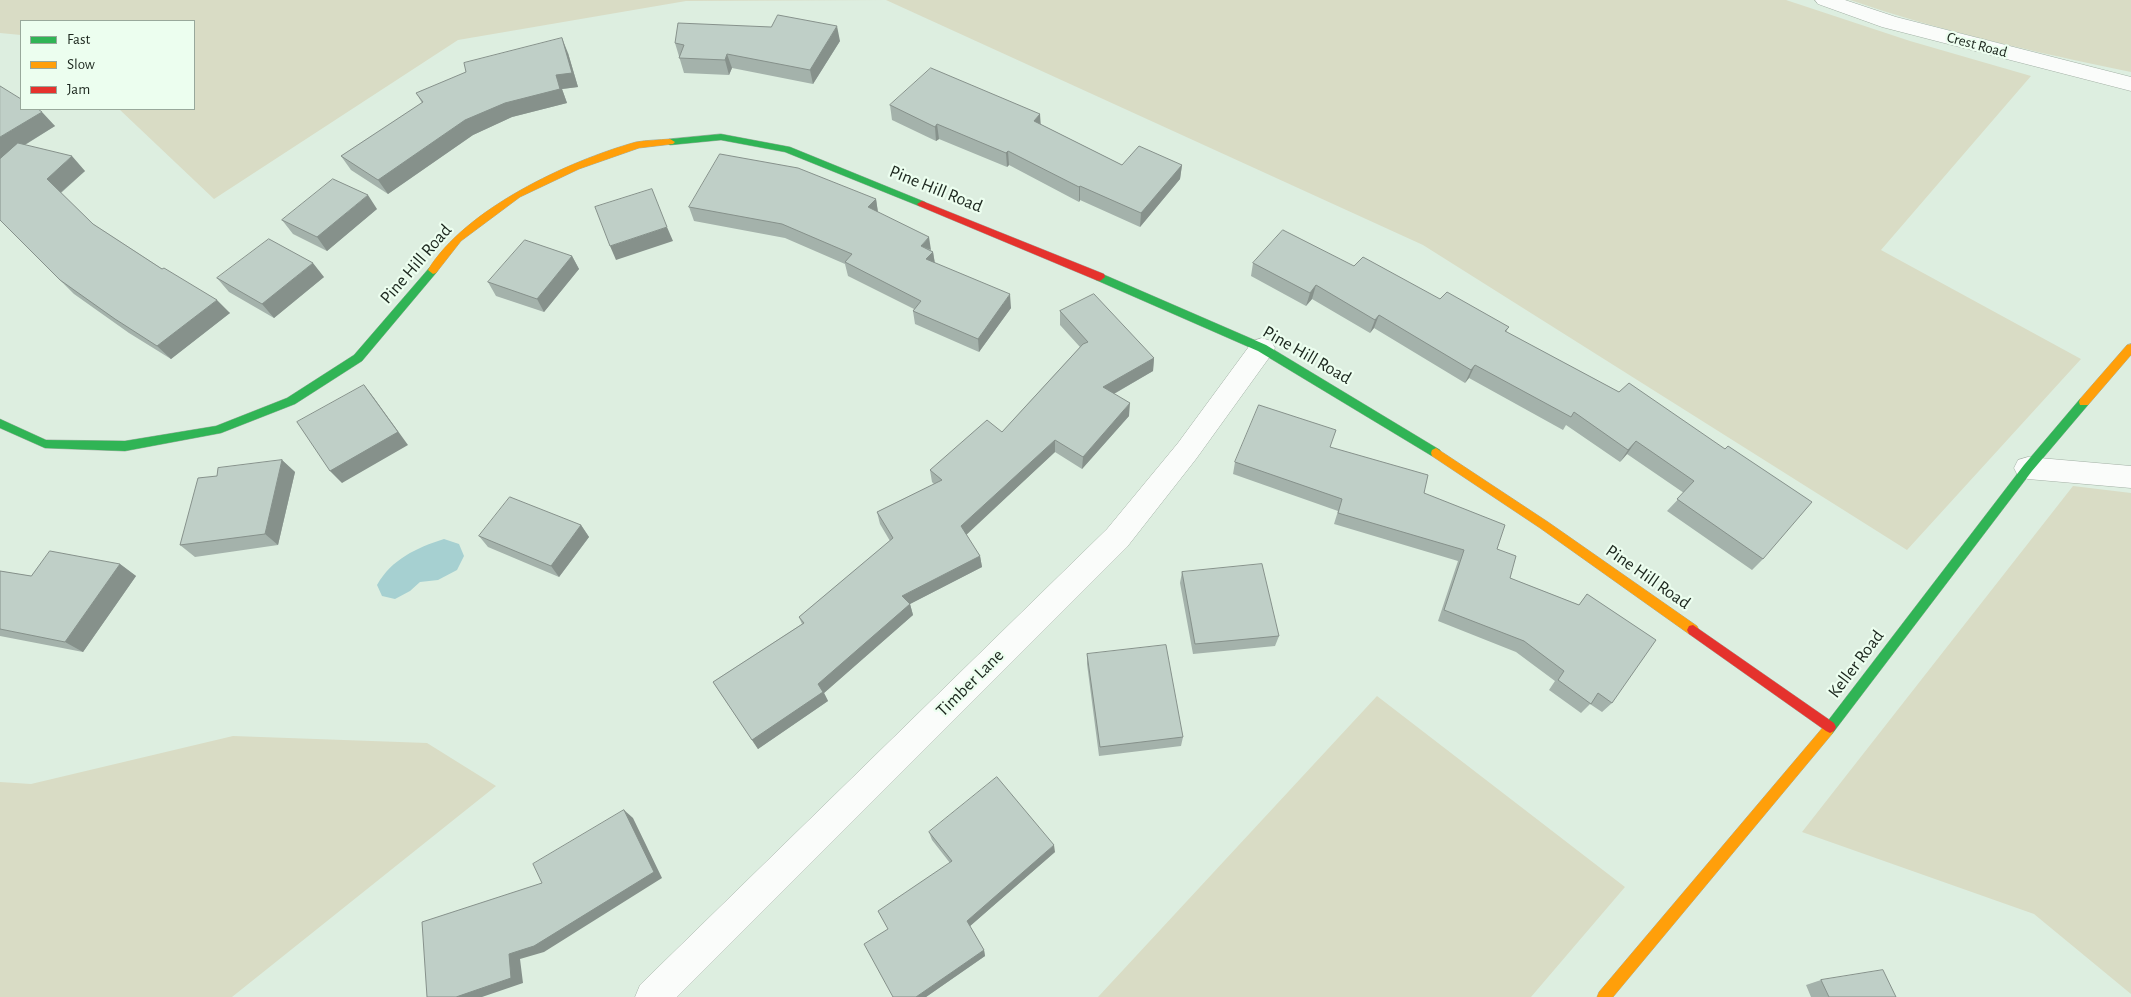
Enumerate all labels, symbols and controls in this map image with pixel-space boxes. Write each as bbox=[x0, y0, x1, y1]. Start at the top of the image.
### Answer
legend bbox=[20, 20, 195, 110]
street label: Crest Road bbox=[1945, 28, 2009, 62]
text: Fast bbox=[67, 32, 90, 47]
text: Slow bbox=[67, 57, 95, 72]
text: Jam bbox=[67, 82, 90, 97]
street label: Pine Hill Road bbox=[886, 161, 986, 217]
street label: Pine Hill Road bbox=[376, 220, 456, 308]
street label: Pine Hill Road bbox=[1259, 321, 1355, 389]
street label: Pine Hill Road bbox=[1601, 540, 1695, 614]
street label: Keller Road bbox=[1823, 626, 1889, 702]
street label: Timber Lane bbox=[932, 645, 1008, 721]

